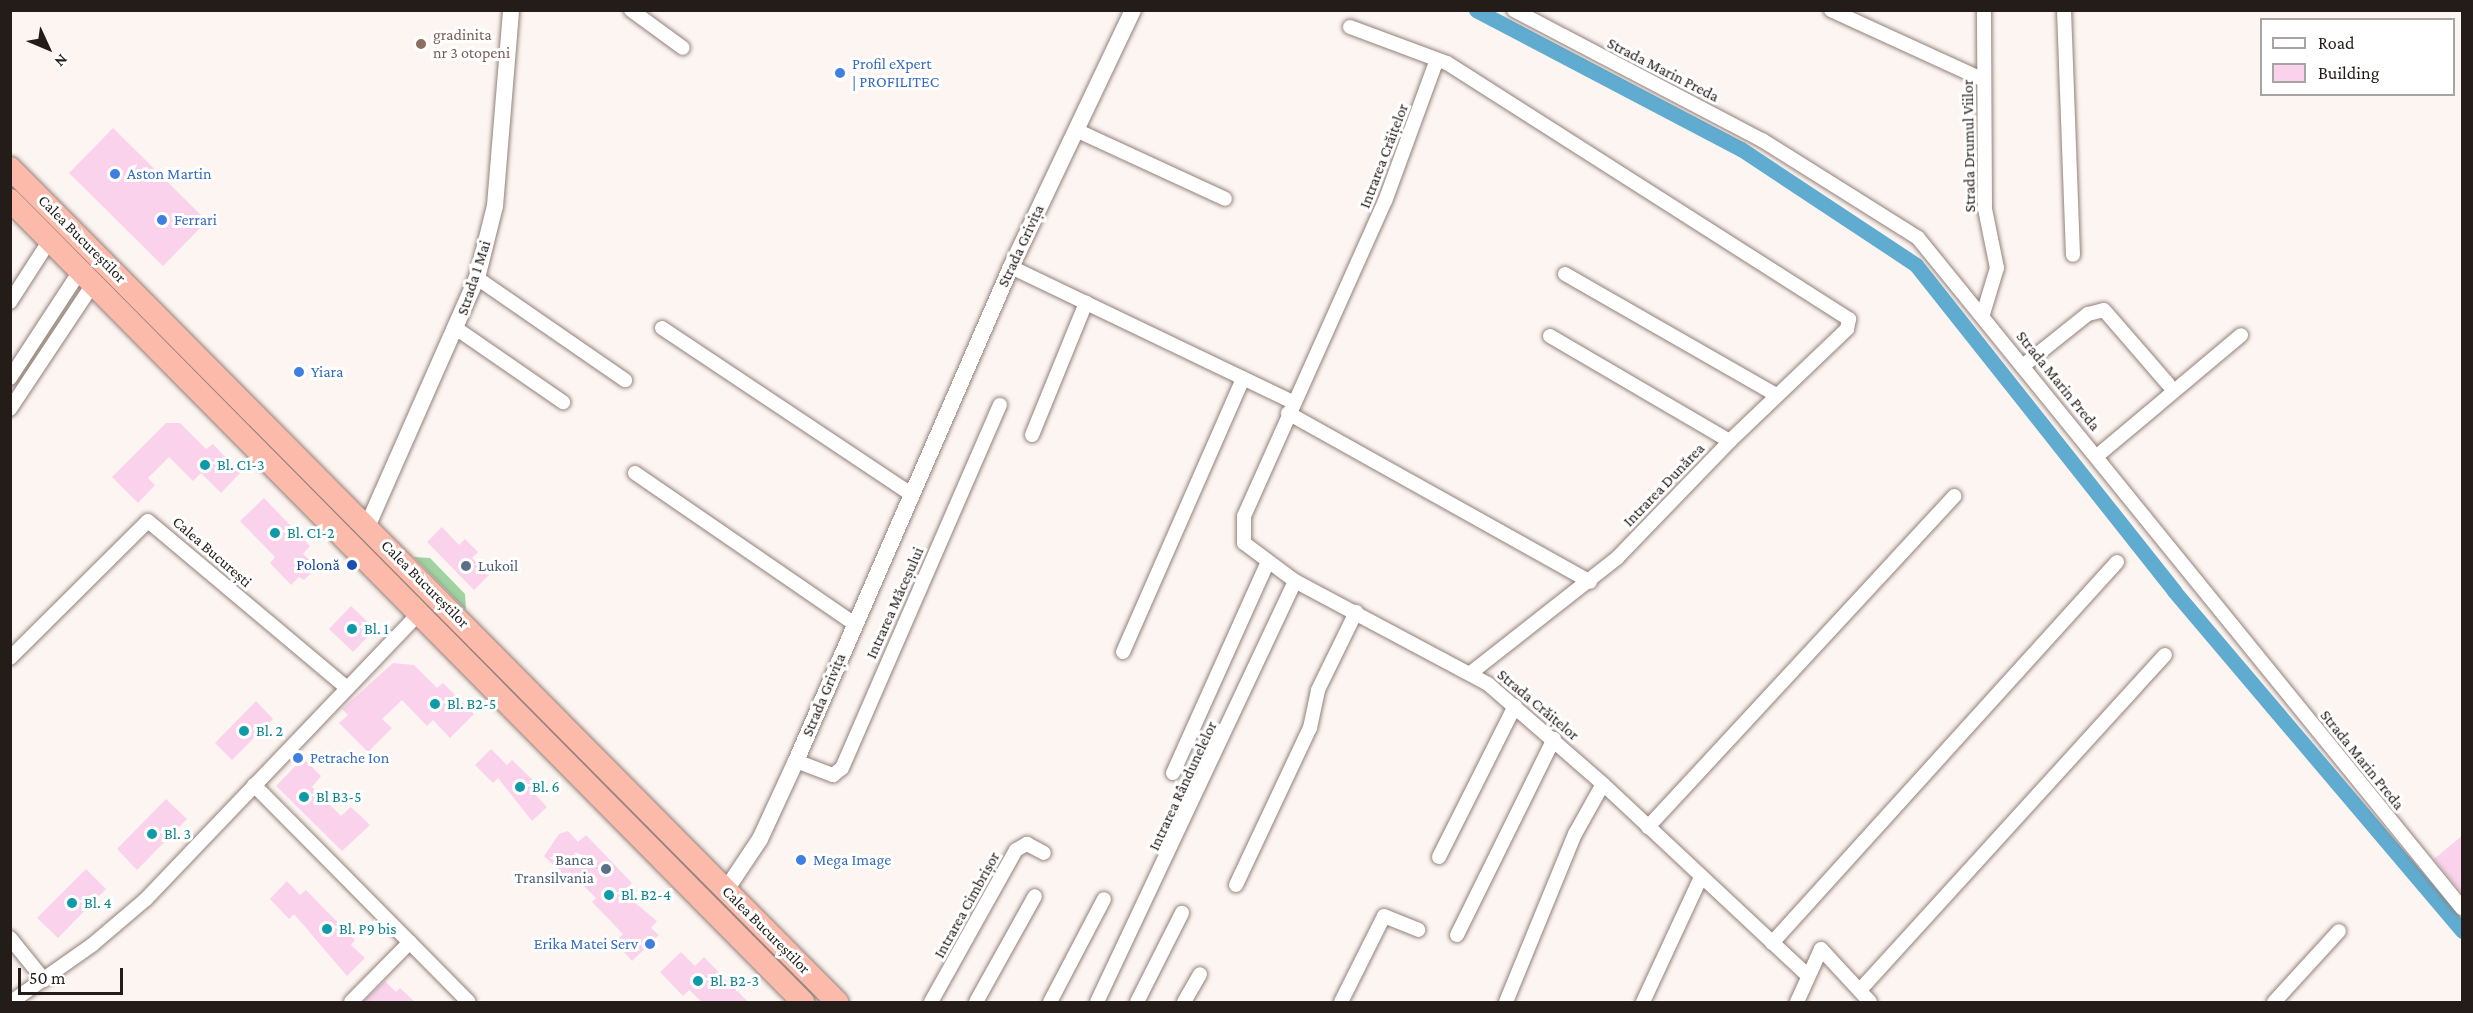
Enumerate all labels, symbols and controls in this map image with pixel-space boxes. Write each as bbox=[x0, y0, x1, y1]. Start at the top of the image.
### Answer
north arrow bbox=[18, 18, 78, 78]
legend bbox=[2260, 18, 2455, 96]
place label: gradinita nr 3 otopeni bbox=[433, 25, 510, 63]
text: Road bbox=[2318, 33, 2355, 53]
street label: Strada Marin Preda bbox=[1604, 34, 1722, 106]
marker: gradinita nr 3 otopeni bbox=[414, 37, 428, 51]
text: N bbox=[51, 51, 71, 71]
place label: Profil eXpert | PROFILITEC bbox=[852, 54, 939, 92]
text: Building bbox=[2318, 63, 2379, 83]
marker: Profil eXpert | PROFILITEC bbox=[833, 66, 847, 80]
street label: Strada Drumul Viilor bbox=[1958, 79, 1980, 213]
street label: Intrarea Crăițelor bbox=[1355, 101, 1413, 211]
place label: Aston Martin bbox=[127, 164, 212, 184]
marker: Aston Martin bbox=[108, 167, 122, 181]
street label: Calea Bucureștilor bbox=[34, 191, 130, 287]
street label: Strada Grivița bbox=[994, 202, 1048, 290]
place label: Ferrari bbox=[174, 210, 217, 230]
marker: Ferrari bbox=[155, 213, 169, 227]
street label: Strada 1 Mai bbox=[453, 238, 495, 318]
street label: Strada Marin Preda bbox=[2012, 327, 2104, 435]
place label: Yiara bbox=[311, 362, 343, 382]
marker: Yiara bbox=[292, 365, 306, 379]
street label: Intrarea Dunărea bbox=[1619, 439, 1709, 531]
place label: Bl. C1-3 bbox=[217, 455, 265, 475]
marker: Bl. C1-3 bbox=[198, 458, 212, 472]
street label: Calea București bbox=[168, 512, 256, 592]
place label: Bl. C1-2 bbox=[287, 523, 335, 543]
marker: Bl. C1-2 bbox=[268, 526, 282, 540]
street label: Calea Bucureștilor bbox=[377, 536, 473, 632]
street label: Intrarea Măceșului bbox=[862, 544, 928, 662]
place label: Polonă bbox=[296, 555, 340, 575]
place label: Lukoil bbox=[478, 556, 518, 576]
marker: Polonă bbox=[345, 558, 359, 572]
marker: Lukoil bbox=[459, 559, 473, 573]
place label: Bl. 1 bbox=[364, 619, 389, 639]
marker: Bl. 1 bbox=[345, 622, 359, 636]
street label: Strada Grivița bbox=[798, 650, 850, 740]
street label: Strada Crăițelor bbox=[1493, 665, 1583, 745]
place label: Bl. B2-5 bbox=[447, 694, 496, 714]
marker: Bl. B2-5 bbox=[428, 697, 442, 711]
street label: Strada Marin Preda bbox=[2316, 706, 2408, 814]
street label: Intrarea Rândunelelor bbox=[1145, 718, 1221, 854]
place label: Bl. 2 bbox=[256, 721, 283, 741]
marker: Bl. 2 bbox=[237, 724, 251, 738]
place label: Petrache Ion bbox=[310, 748, 389, 768]
marker: Petrache Ion bbox=[291, 751, 305, 765]
place label: Bl. 6 bbox=[532, 777, 560, 797]
marker: Bl. 6 bbox=[513, 780, 527, 794]
place label: Bl B3-5 bbox=[316, 787, 361, 807]
marker: Bl B3-5 bbox=[297, 790, 311, 804]
place label: Bl. 3 bbox=[164, 824, 191, 844]
marker: Bl. 3 bbox=[145, 827, 159, 841]
street label: Intrarea Cimbrișor bbox=[930, 848, 1004, 962]
place label: Banca Transilvania bbox=[514, 850, 594, 888]
place label: Mega Image bbox=[813, 850, 891, 870]
marker: Mega Image bbox=[794, 853, 808, 867]
marker: Banca Transilvania bbox=[599, 862, 613, 876]
street label: Calea Bucureștilor bbox=[718, 882, 814, 978]
place label: Bl. B2-4 bbox=[621, 885, 671, 905]
marker: Bl. B2-4 bbox=[602, 888, 616, 902]
place label: Bl. 4 bbox=[84, 893, 112, 913]
marker: Bl. 4 bbox=[65, 896, 79, 910]
place label: Bl. P9 bis bbox=[339, 919, 396, 939]
marker: Bl. P9 bis bbox=[320, 922, 334, 936]
place label: Erika Matei Serv bbox=[534, 934, 638, 954]
marker: Erika Matei Serv bbox=[643, 937, 657, 951]
scale bar bbox=[21, 956, 126, 994]
text: 50 m bbox=[29, 968, 66, 988]
place label: Bl. B2-3 bbox=[710, 971, 759, 991]
marker: Bl. B2-3 bbox=[691, 974, 705, 988]

